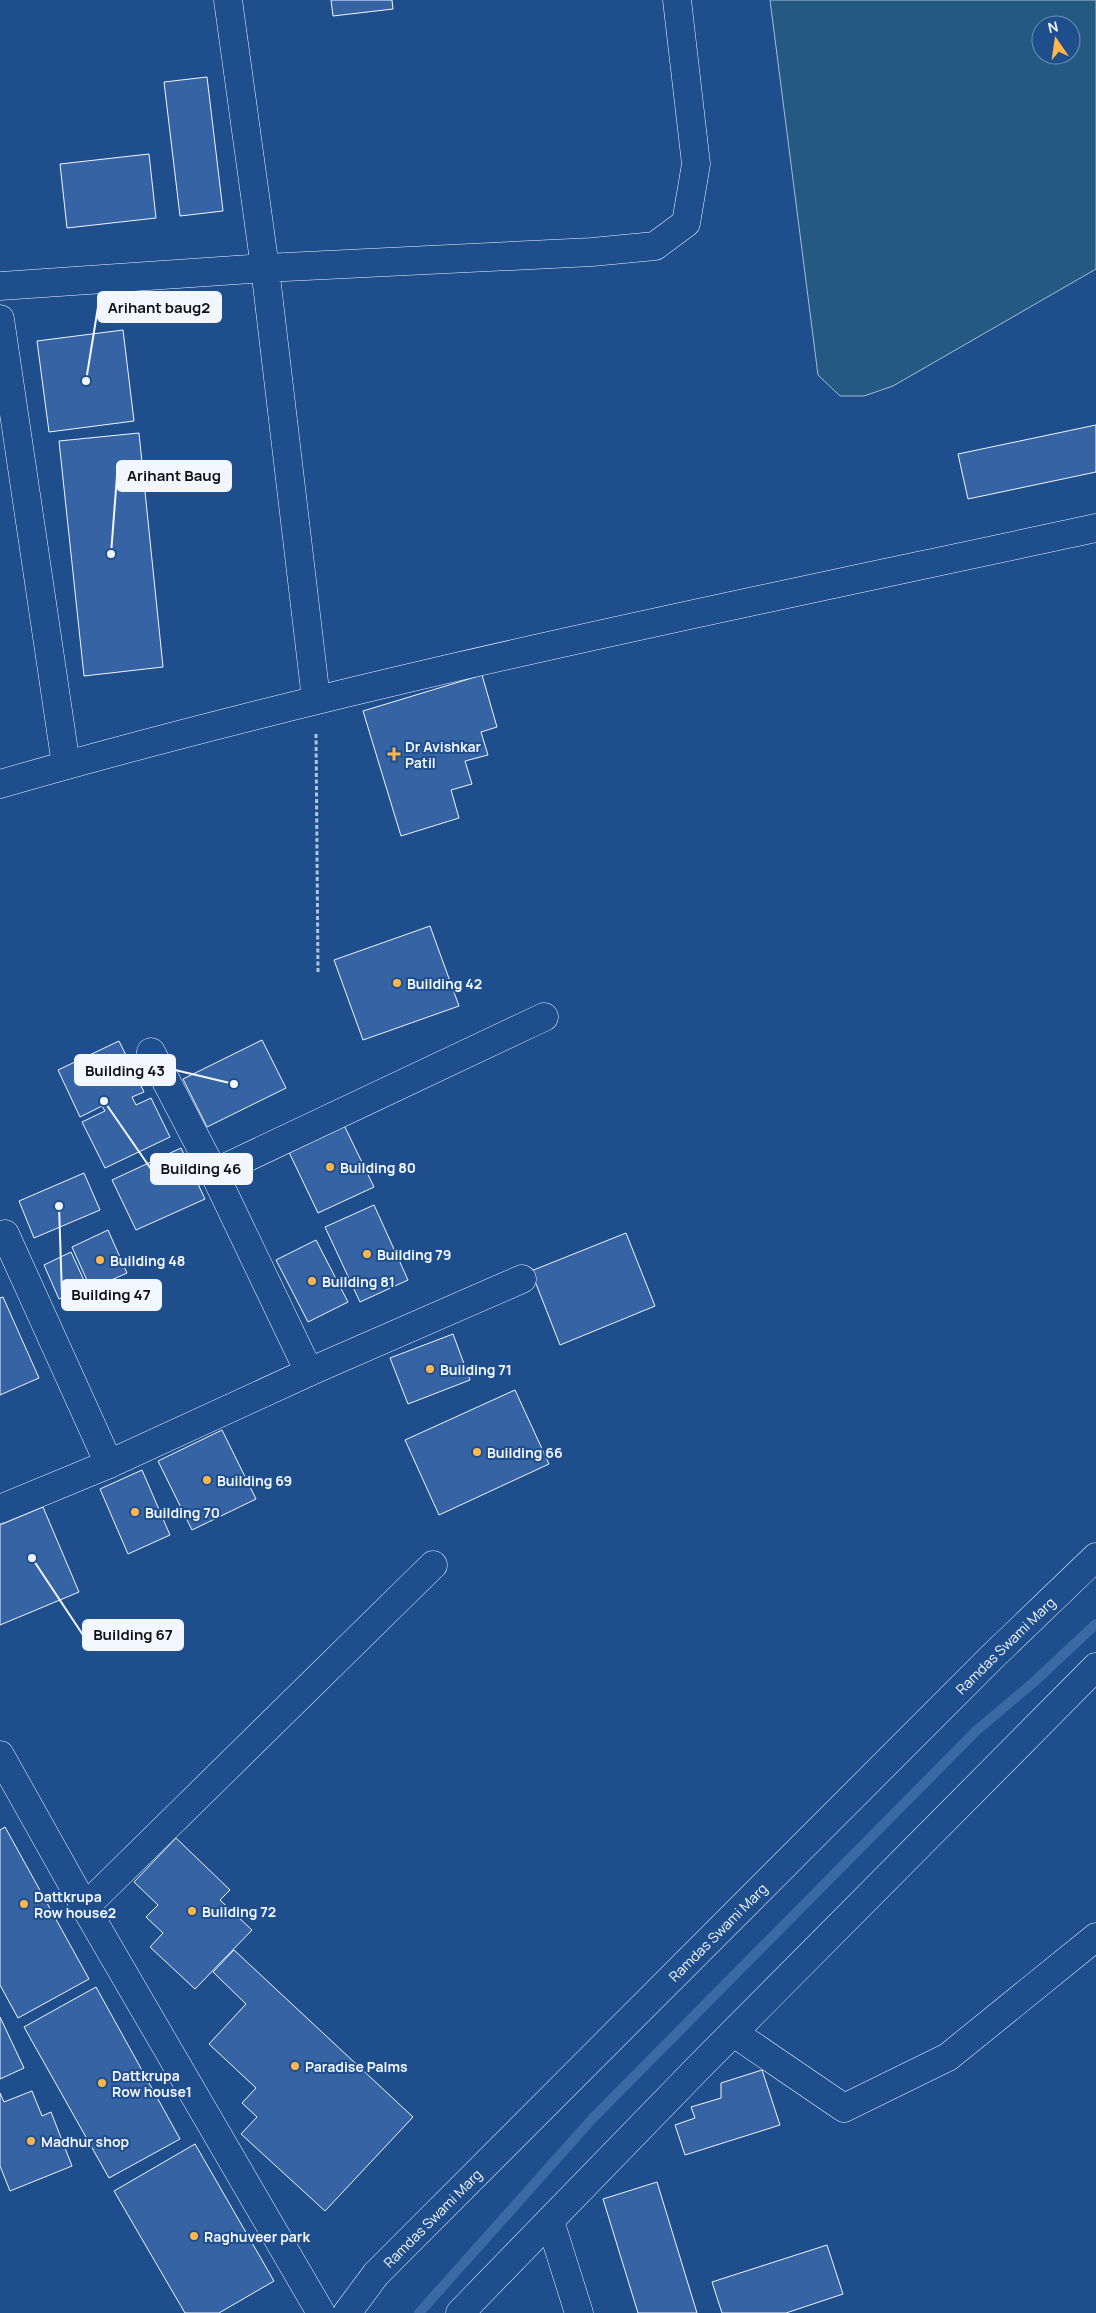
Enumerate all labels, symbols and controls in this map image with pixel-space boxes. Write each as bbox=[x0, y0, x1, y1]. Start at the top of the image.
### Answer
north arrow bbox=[1031, 15, 1081, 65]
text: N bbox=[1046, 16, 1060, 37]
callout: Arihant baug2 bbox=[98, 292, 221, 322]
text: Arihant baug2 bbox=[108, 297, 210, 318]
callout: Arihant Baug bbox=[117, 461, 231, 491]
text: Arihant Baug bbox=[127, 465, 221, 486]
place label: Dr Avishkar Patil bbox=[405, 737, 482, 772]
marker: Dr Avishkar Patil bbox=[387, 747, 401, 761]
place label: Building 42 bbox=[407, 974, 482, 993]
marker: Building 42 bbox=[391, 977, 403, 989]
callout: Building 43 bbox=[75, 1055, 175, 1085]
text: Building 43 bbox=[85, 1060, 165, 1081]
callout: Building 46 bbox=[151, 1154, 252, 1184]
text: Building 46 bbox=[161, 1158, 241, 1179]
place label: Building 80 bbox=[340, 1158, 416, 1177]
marker: Building 80 bbox=[324, 1161, 336, 1173]
place label: Building 79 bbox=[377, 1245, 451, 1264]
marker: Building 79 bbox=[361, 1248, 373, 1260]
place label: Building 48 bbox=[110, 1251, 185, 1270]
marker: Building 48 bbox=[94, 1254, 106, 1266]
place label: Building 81 bbox=[322, 1272, 395, 1291]
marker: Building 81 bbox=[306, 1275, 318, 1287]
callout: Building 47 bbox=[62, 1280, 161, 1310]
text: Building 47 bbox=[71, 1284, 151, 1305]
place label: Building 71 bbox=[440, 1360, 512, 1379]
marker: Building 71 bbox=[424, 1363, 436, 1375]
place label: Building 66 bbox=[487, 1443, 563, 1462]
marker: Building 66 bbox=[471, 1446, 483, 1458]
place label: Building 69 bbox=[217, 1471, 292, 1490]
marker: Building 69 bbox=[201, 1474, 213, 1486]
place label: Building 70 bbox=[145, 1503, 220, 1522]
marker: Building 70 bbox=[129, 1506, 141, 1518]
street label: Ramdas Swami Marg bbox=[951, 1592, 1059, 1698]
callout: Building 67 bbox=[83, 1620, 183, 1650]
text: Building 67 bbox=[93, 1624, 173, 1645]
street label: Ramdas Swami Marg bbox=[664, 1878, 771, 1985]
place label: Dattkrupa Row house2 bbox=[34, 1887, 116, 1922]
marker: Dattkrupa Row house2 bbox=[18, 1898, 30, 1910]
place label: Building 72 bbox=[202, 1902, 276, 1921]
marker: Building 72 bbox=[186, 1905, 198, 1917]
place label: Paradise Palms bbox=[305, 2057, 408, 2076]
marker: Paradise Palms bbox=[289, 2060, 301, 2072]
place label: Dattkrupa Row house1 bbox=[112, 2066, 192, 2101]
marker: Dattkrupa Row house1 bbox=[96, 2077, 108, 2089]
place label: Madhur shop bbox=[41, 2132, 130, 2151]
marker: Madhur shop bbox=[25, 2135, 37, 2147]
street label: Ramdas Swami Marg bbox=[379, 2164, 485, 2271]
place label: Raghuveer park bbox=[204, 2227, 310, 2246]
marker: Raghuveer park bbox=[188, 2230, 200, 2242]

